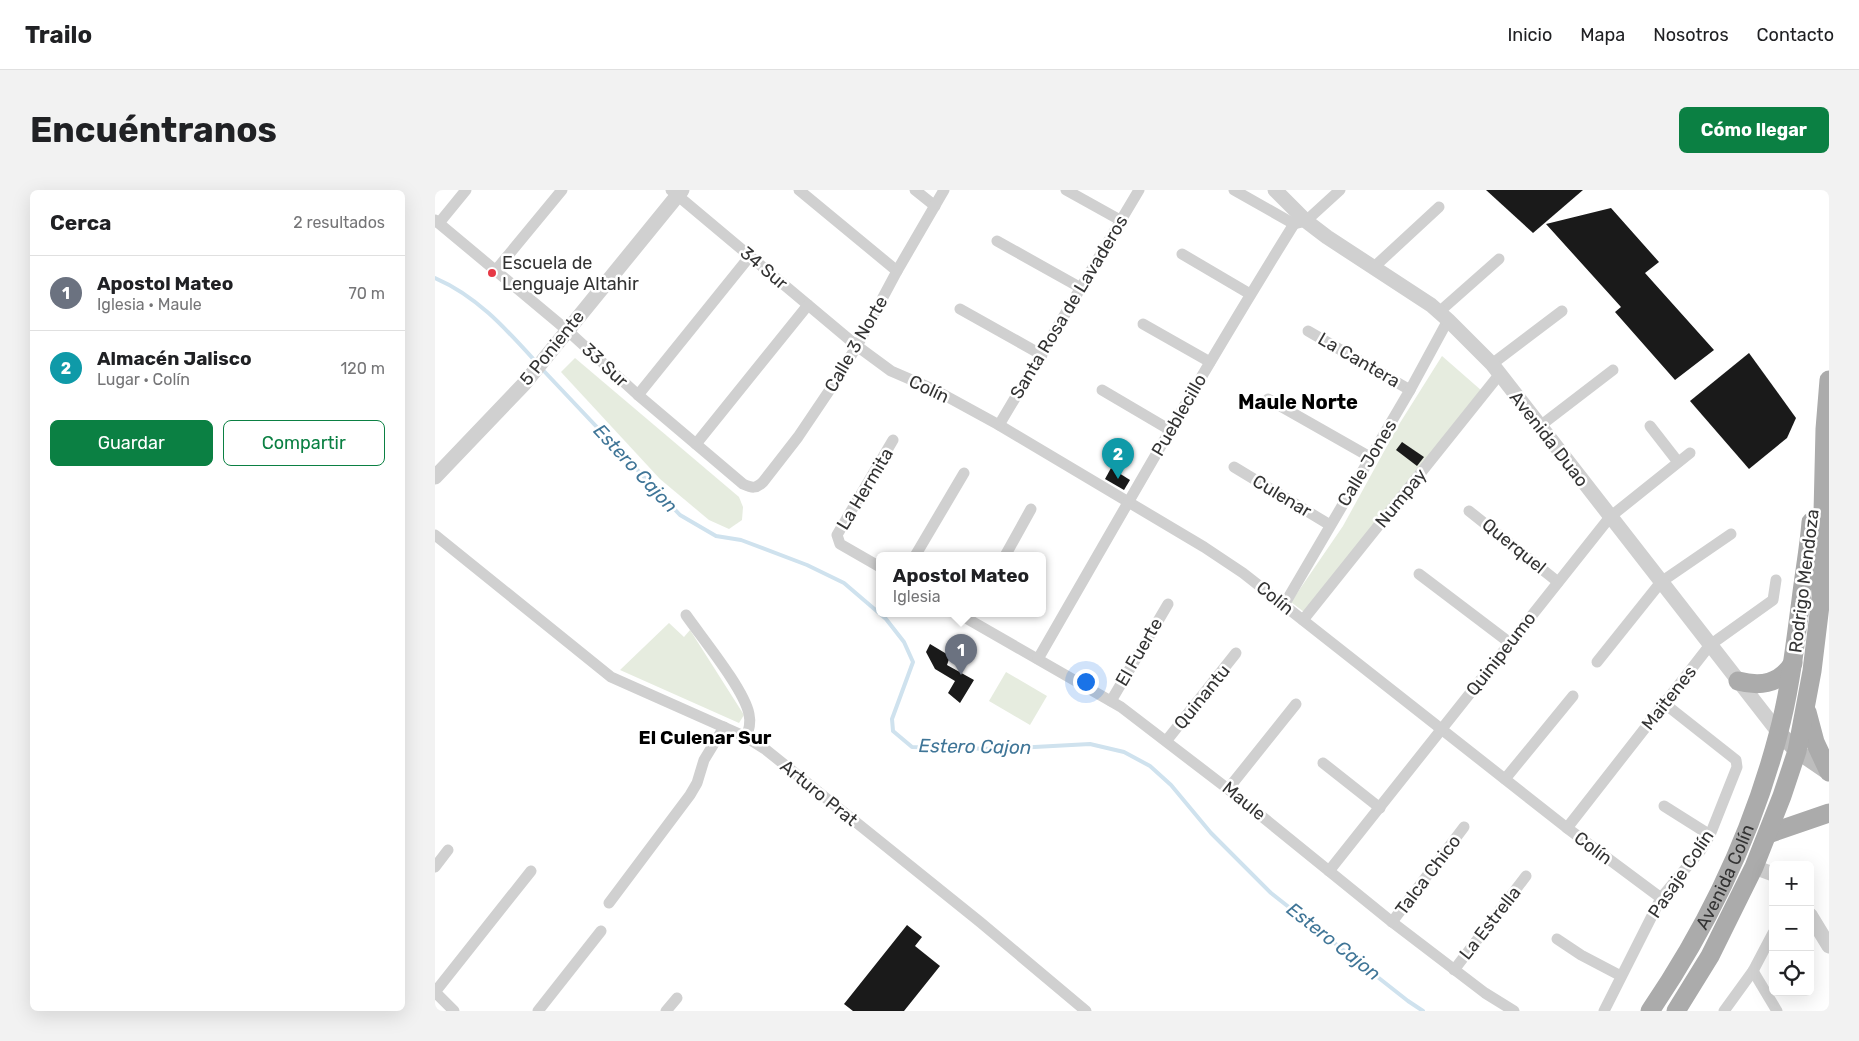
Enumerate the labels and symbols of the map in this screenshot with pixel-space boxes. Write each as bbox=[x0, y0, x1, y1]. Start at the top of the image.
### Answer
street label: Santa Rosa de Lavaderos bbox=[1005, 211, 1133, 403]
street label: 34 Sur bbox=[736, 242, 792, 294]
place label: Escuela de Lenguaje Altahir bbox=[502, 252, 639, 295]
marker: Escuela de Lenguaje Altahir bbox=[486, 267, 498, 279]
street label: Calle 3 Norte bbox=[820, 292, 892, 396]
street label: 5 Poniente bbox=[515, 306, 589, 390]
street label: La Cantera bbox=[1314, 328, 1404, 392]
street label: 33 Sur bbox=[577, 338, 633, 392]
street label: Colín bbox=[905, 370, 953, 408]
street label: Pueblecillo bbox=[1147, 370, 1211, 460]
street label: Avenida Duao bbox=[1505, 387, 1593, 491]
district label: Maule Norte bbox=[1238, 390, 1358, 414]
street label: Calle Jones bbox=[1333, 416, 1401, 510]
water label: Estero Cajon bbox=[589, 419, 683, 517]
pin: 2 bbox=[1102, 438, 1134, 479]
street label: La Hermita bbox=[832, 444, 898, 534]
street label: Numpay bbox=[1371, 464, 1432, 532]
street label: Culenar bbox=[1248, 470, 1316, 522]
street label: Rodrigo Mendoza bbox=[1784, 508, 1824, 654]
street label: Querquel bbox=[1478, 514, 1550, 578]
street label: Colín bbox=[1252, 576, 1298, 620]
street label: Quinipeumo bbox=[1461, 608, 1541, 700]
street label: El Fuerte bbox=[1111, 614, 1167, 690]
pin: 1 bbox=[945, 634, 977, 675]
street label: Quinantu bbox=[1169, 660, 1235, 734]
street label: Maitenes bbox=[1637, 661, 1701, 735]
your location bbox=[1073, 669, 1099, 695]
district label: El Culenar Sur bbox=[639, 726, 772, 749]
water label: Estero Cajon bbox=[918, 734, 1032, 759]
street label: Arturo Prat bbox=[776, 755, 862, 831]
street label: Maule bbox=[1218, 777, 1270, 825]
street label: Avenida Colín bbox=[1691, 821, 1759, 933]
street label: Pasaje Colín bbox=[1643, 826, 1719, 922]
street label: Colín bbox=[1570, 827, 1616, 869]
street label: Talca Chico bbox=[1391, 830, 1465, 920]
street label: La Estrella bbox=[1455, 882, 1525, 964]
water label: Estero Cajon bbox=[1282, 898, 1385, 985]

